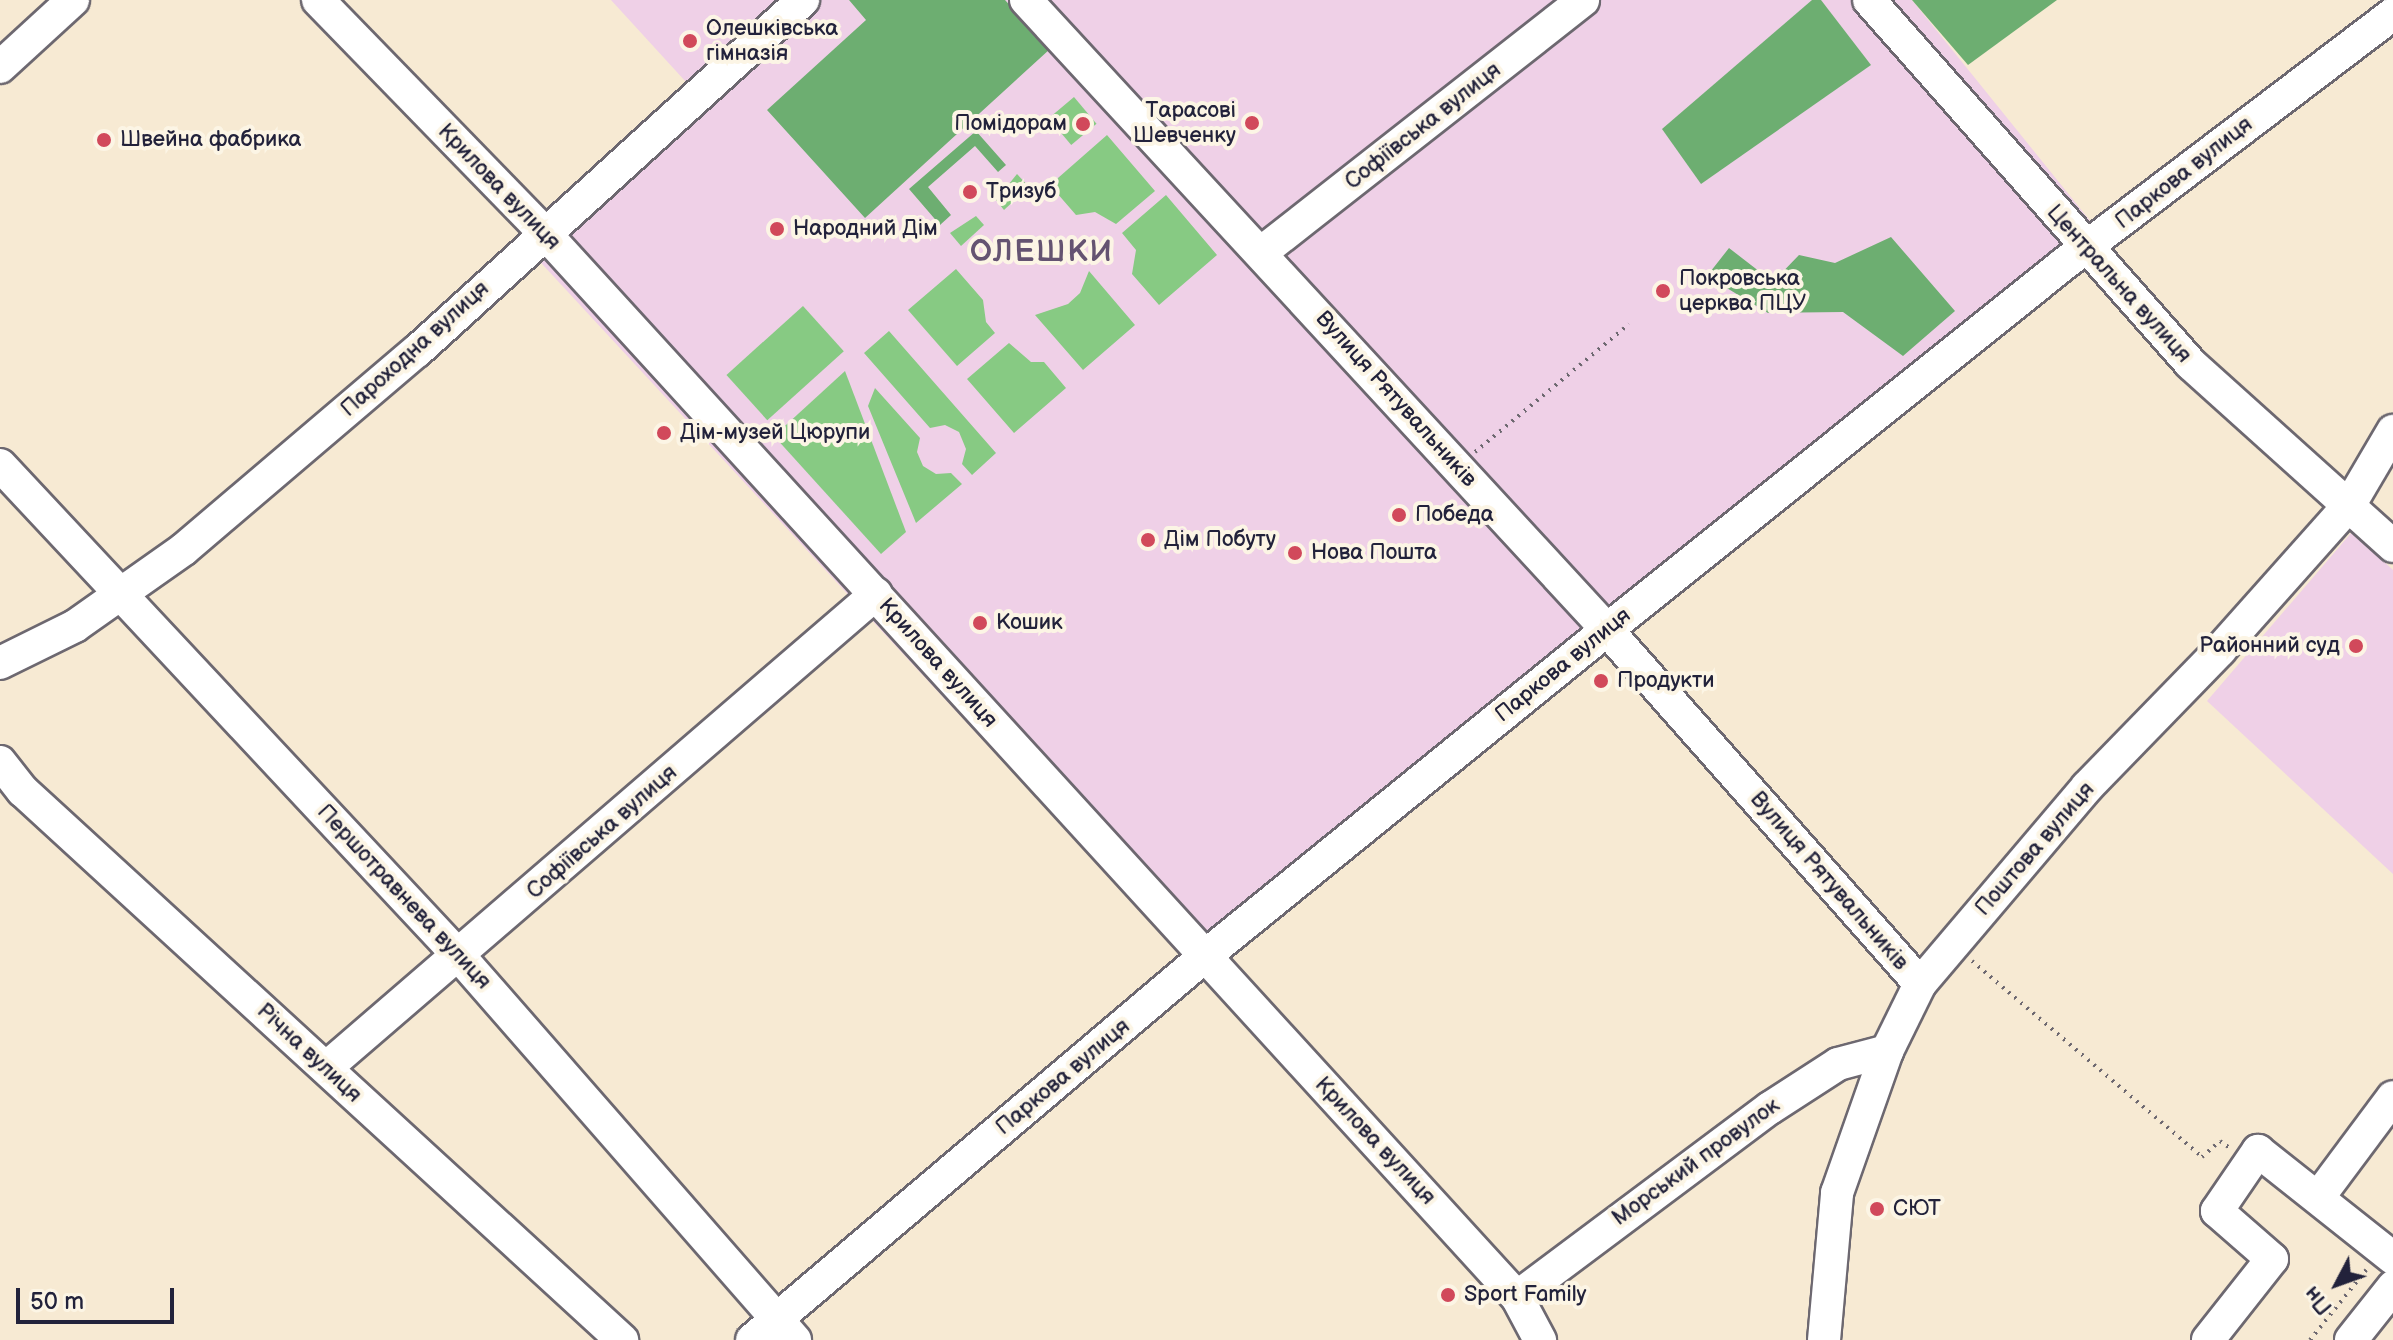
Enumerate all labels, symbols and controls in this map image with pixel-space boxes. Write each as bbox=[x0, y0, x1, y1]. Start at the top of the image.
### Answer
place label: Олешківська гімназія bbox=[706, 15, 838, 66]
marker: Олешківська гімназія bbox=[681, 32, 699, 50]
street label: Софіївська вулиця bbox=[1340, 57, 1506, 195]
place label: Тарасові Шевченку bbox=[1133, 97, 1236, 148]
place label: Помідорам bbox=[954, 111, 1067, 137]
street label: Паркова вулиця bbox=[2110, 111, 2258, 235]
marker: Тарасові Шевченку bbox=[1243, 114, 1261, 132]
marker: Помідорам bbox=[1074, 115, 1092, 133]
street label: Крилова вулиця bbox=[432, 119, 566, 255]
place label: Швейна фабрика bbox=[120, 127, 301, 153]
marker: Швейна фабрика bbox=[95, 131, 113, 149]
place label: Тризуб bbox=[986, 179, 1056, 205]
marker: Тризуб bbox=[961, 183, 979, 201]
street label: Центральна вулиця bbox=[2041, 200, 2197, 368]
place label: Народний Дім bbox=[793, 216, 938, 242]
marker: Народний Дім bbox=[768, 220, 786, 238]
district label: ОЛЕШКИ bbox=[970, 234, 1114, 270]
place label: Покровська церква ПЦУ bbox=[1679, 265, 1806, 316]
street label: Пароходна вулиця bbox=[336, 276, 494, 422]
marker: Покровська церква ПЦУ bbox=[1654, 282, 1672, 300]
street label: Вулиця Рятувальників bbox=[1310, 306, 1482, 492]
place label: Дім-музей Цюрупи bbox=[680, 420, 870, 446]
marker: Дім-музей Цюрупи bbox=[655, 424, 673, 442]
place label: Победа bbox=[1415, 502, 1494, 528]
marker: Победа bbox=[1390, 506, 1408, 524]
place label: Дім Побуту bbox=[1164, 527, 1276, 553]
marker: Дім Побуту bbox=[1139, 531, 1157, 549]
place label: Нова Пошта bbox=[1311, 540, 1437, 566]
marker: Нова Пошта bbox=[1286, 544, 1304, 562]
street label: Крилова вулиця bbox=[873, 593, 1003, 733]
street label: Паркова вулиця bbox=[1490, 602, 1636, 728]
place label: Кошик bbox=[996, 610, 1063, 636]
marker: Кошик bbox=[971, 614, 989, 632]
place label: Районний суд bbox=[2199, 633, 2340, 659]
marker: Районний суд bbox=[2347, 637, 2365, 655]
place label: Продукти bbox=[1617, 668, 1714, 694]
marker: Продукти bbox=[1592, 672, 1610, 690]
street label: Софіївська вулиця bbox=[521, 760, 683, 904]
street label: Поштова вулиця bbox=[1970, 777, 2100, 921]
street label: Вулиця Рятувальників bbox=[1744, 786, 1914, 976]
street label: Першотравнева вулиця bbox=[311, 799, 497, 995]
street label: Річна вулиця bbox=[251, 998, 367, 1108]
street label: Паркова вулиця bbox=[991, 1013, 1135, 1141]
street label: Крилова вулиця bbox=[1309, 1072, 1441, 1210]
street label: Морський провулок bbox=[1607, 1092, 1785, 1232]
place label: СЮТ bbox=[1893, 1196, 1941, 1222]
marker: СЮТ bbox=[1868, 1200, 1886, 1218]
north arrow bbox=[2297, 1244, 2377, 1324]
scale bar bbox=[20, 1272, 178, 1322]
text: Пн bbox=[2299, 1280, 2338, 1320]
place label: Sport Family bbox=[1464, 1282, 1587, 1308]
marker: Sport Family bbox=[1439, 1286, 1457, 1304]
text: 50 m bbox=[30, 1287, 84, 1316]

